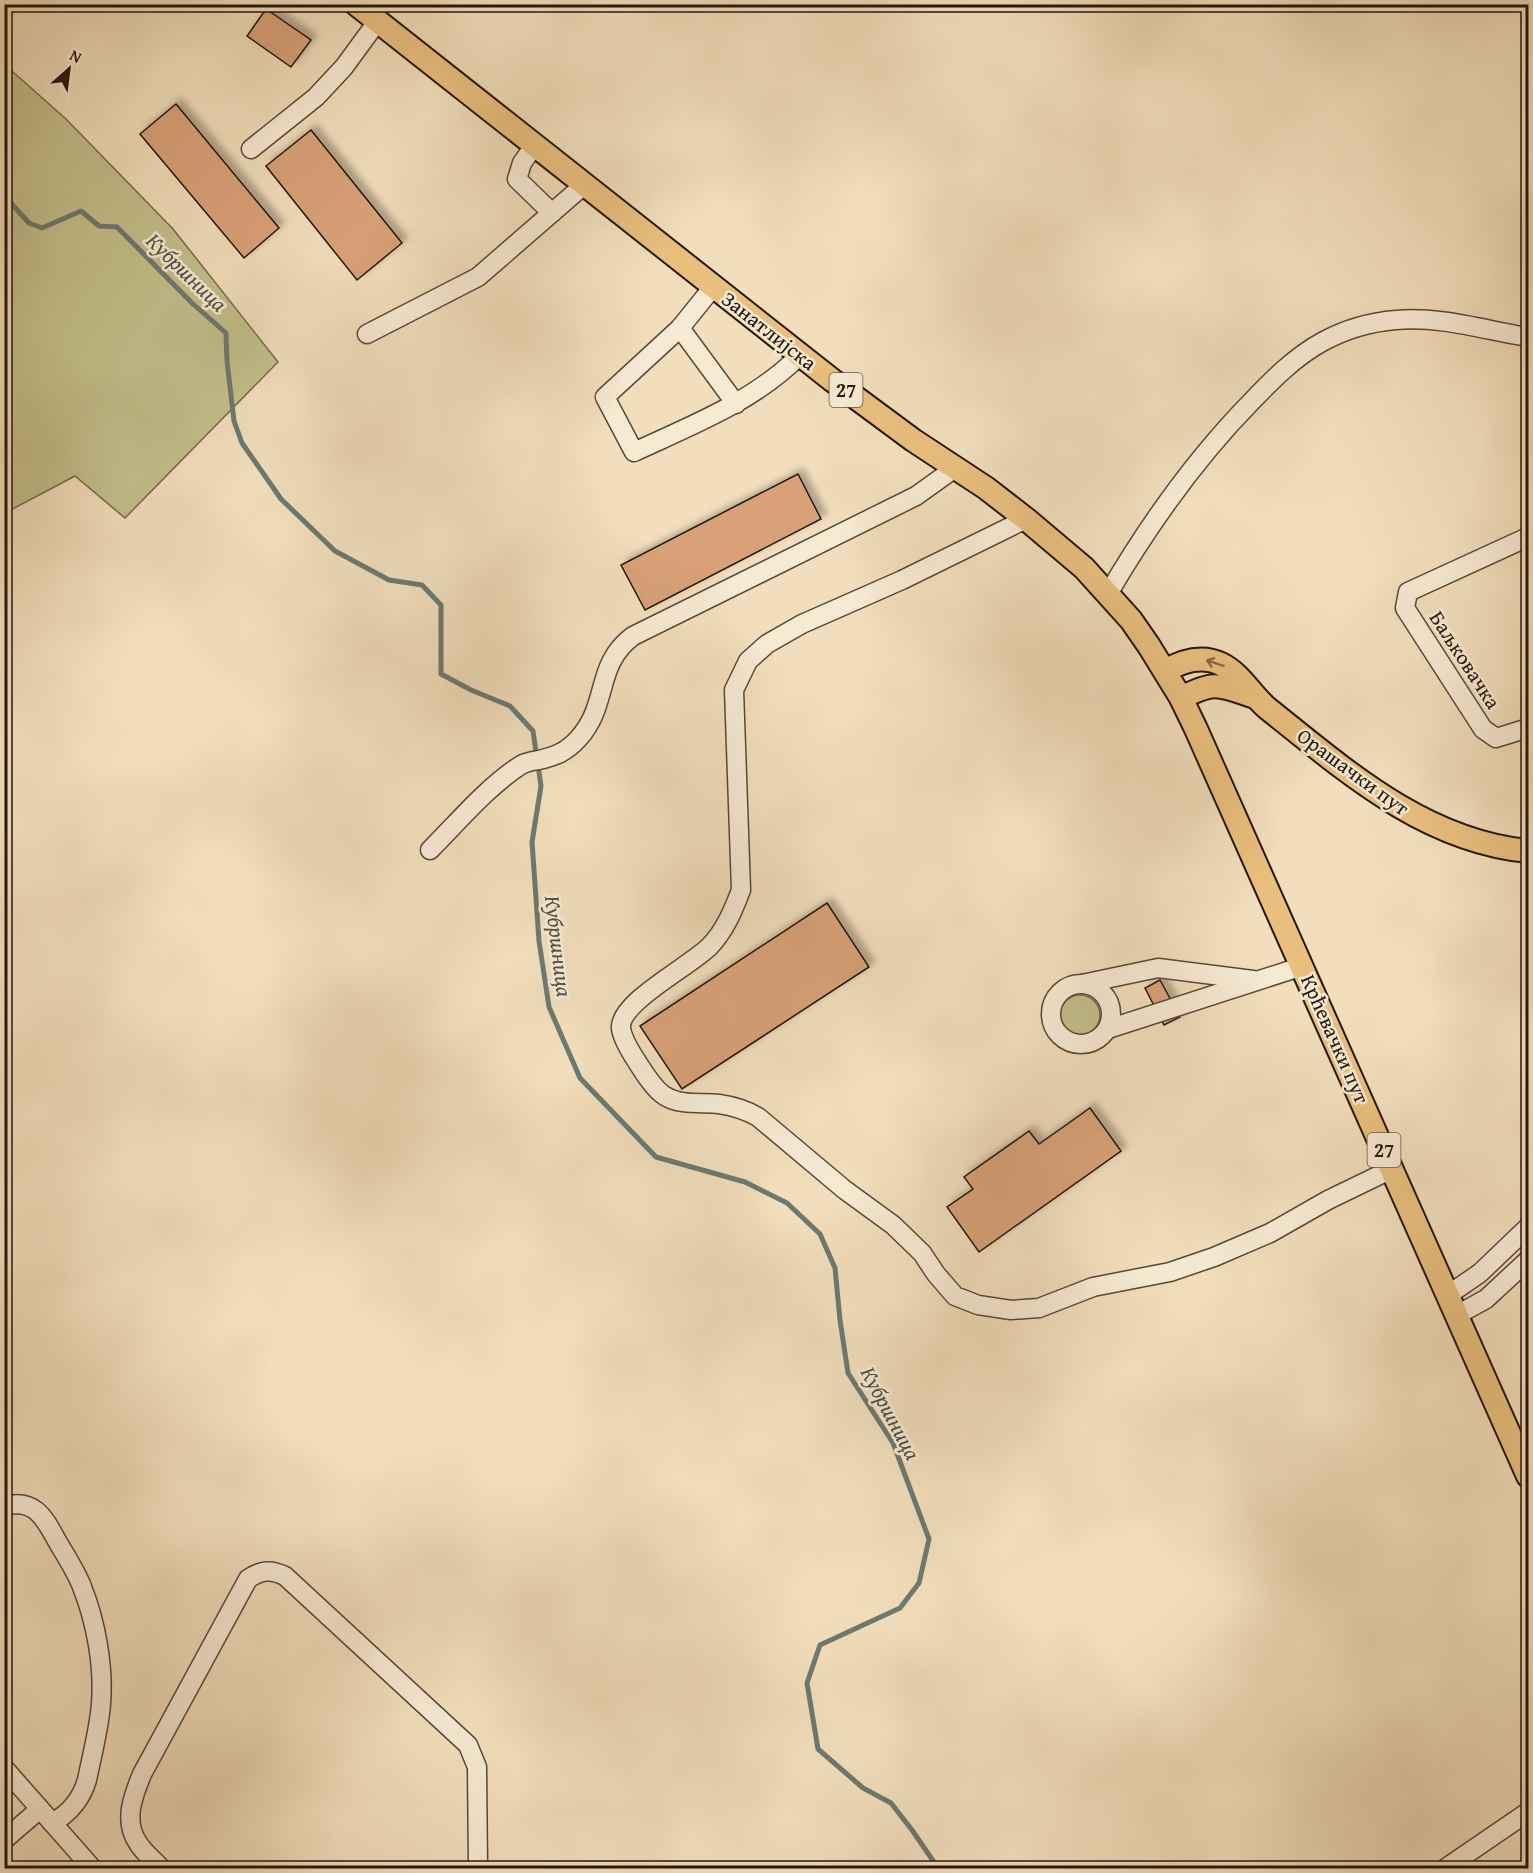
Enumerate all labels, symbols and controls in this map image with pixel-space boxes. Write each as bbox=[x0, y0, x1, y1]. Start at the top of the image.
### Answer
north arrow bbox=[39, 39, 99, 99]
text: N bbox=[66, 43, 87, 69]
water label: Кубршница bbox=[139, 225, 235, 319]
street label: Занатлијска bbox=[715, 284, 823, 378]
road number: 27 bbox=[830, 373, 862, 407]
street label: Баљковачка bbox=[1422, 605, 1509, 715]
one-way arrow bbox=[1207, 657, 1225, 668]
street label: Орашачки пут bbox=[1291, 720, 1416, 823]
water label: Кубршница bbox=[537, 893, 581, 999]
street label: Крћевачки пут bbox=[1293, 969, 1378, 1108]
road number: 27 bbox=[1368, 1133, 1400, 1167]
water label: Кубршница bbox=[853, 1360, 929, 1466]

